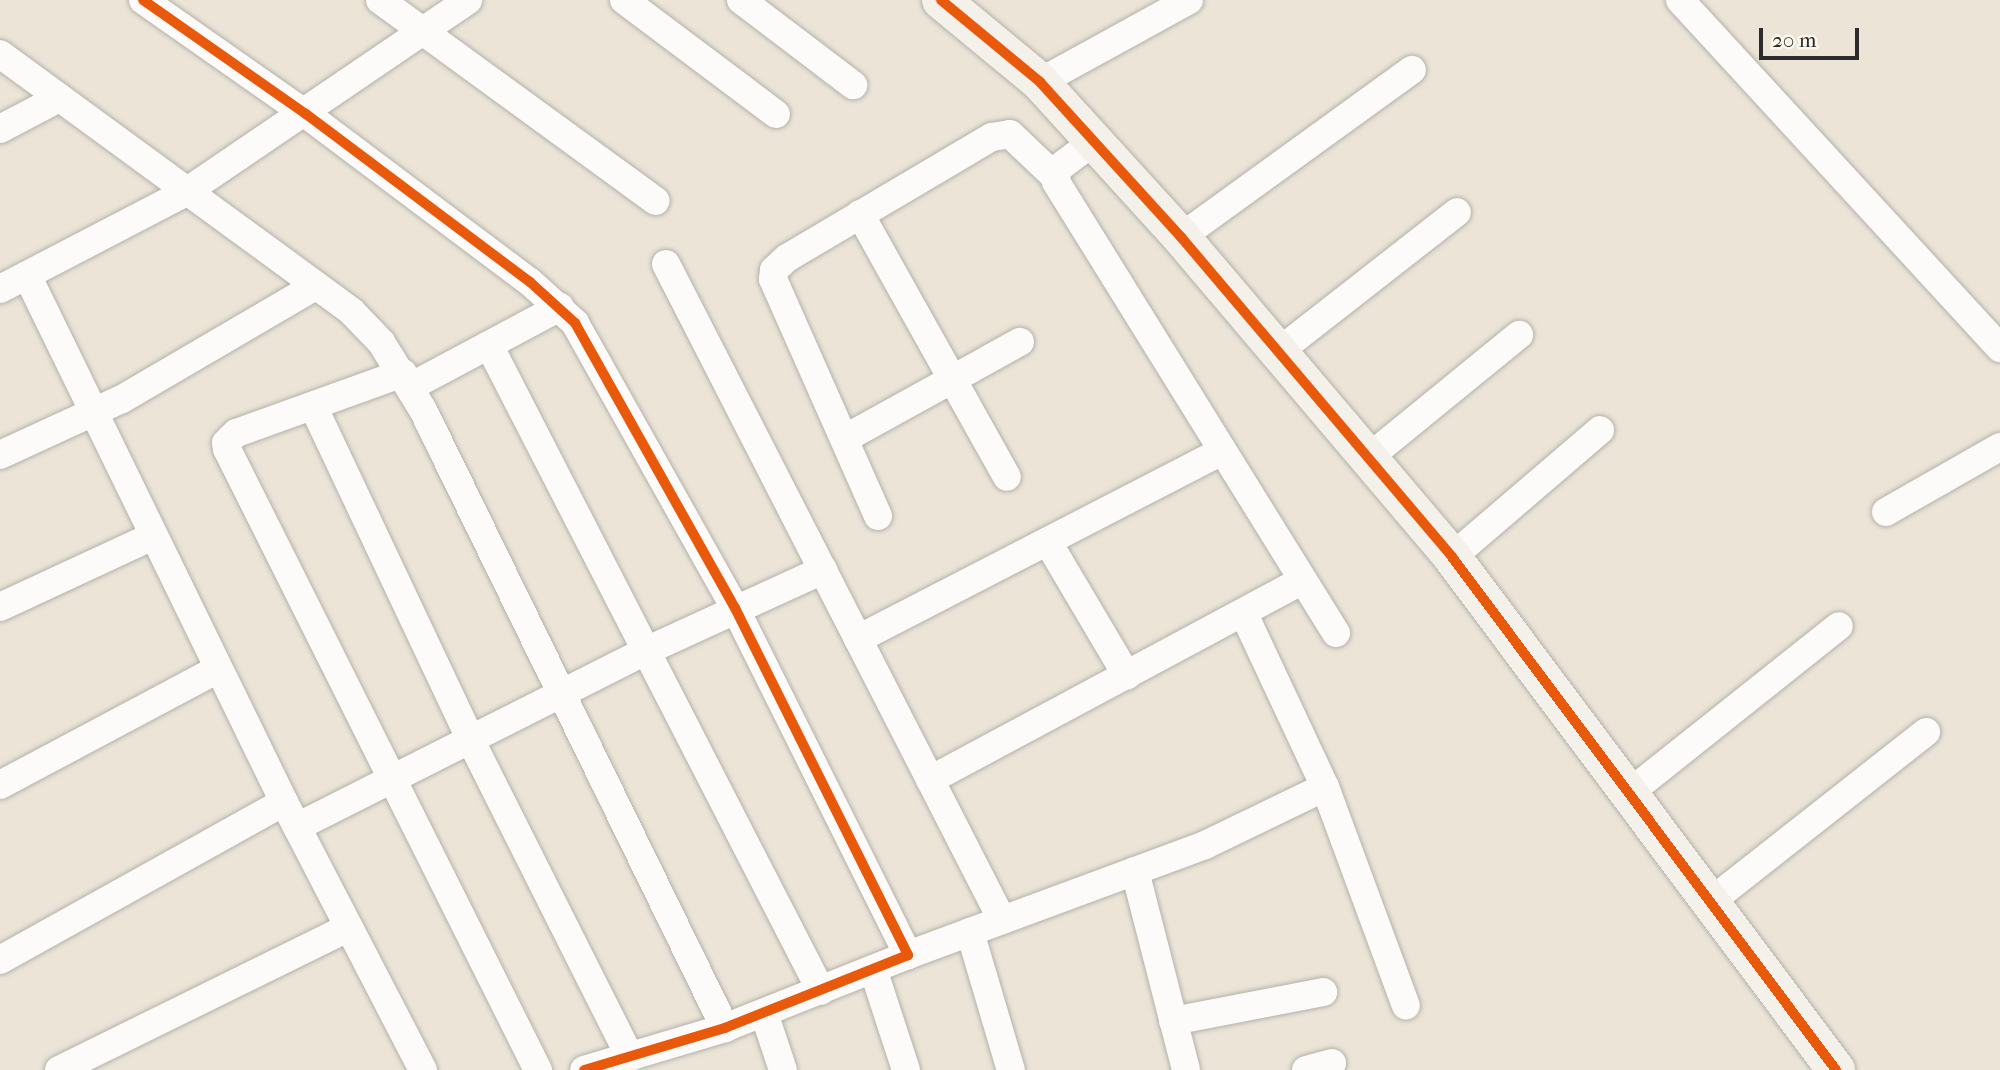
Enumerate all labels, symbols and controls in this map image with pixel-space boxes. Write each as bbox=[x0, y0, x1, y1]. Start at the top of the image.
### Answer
scale bar bbox=[1762, 14, 1862, 58]
text: 20 m bbox=[1772, 28, 1816, 52]

